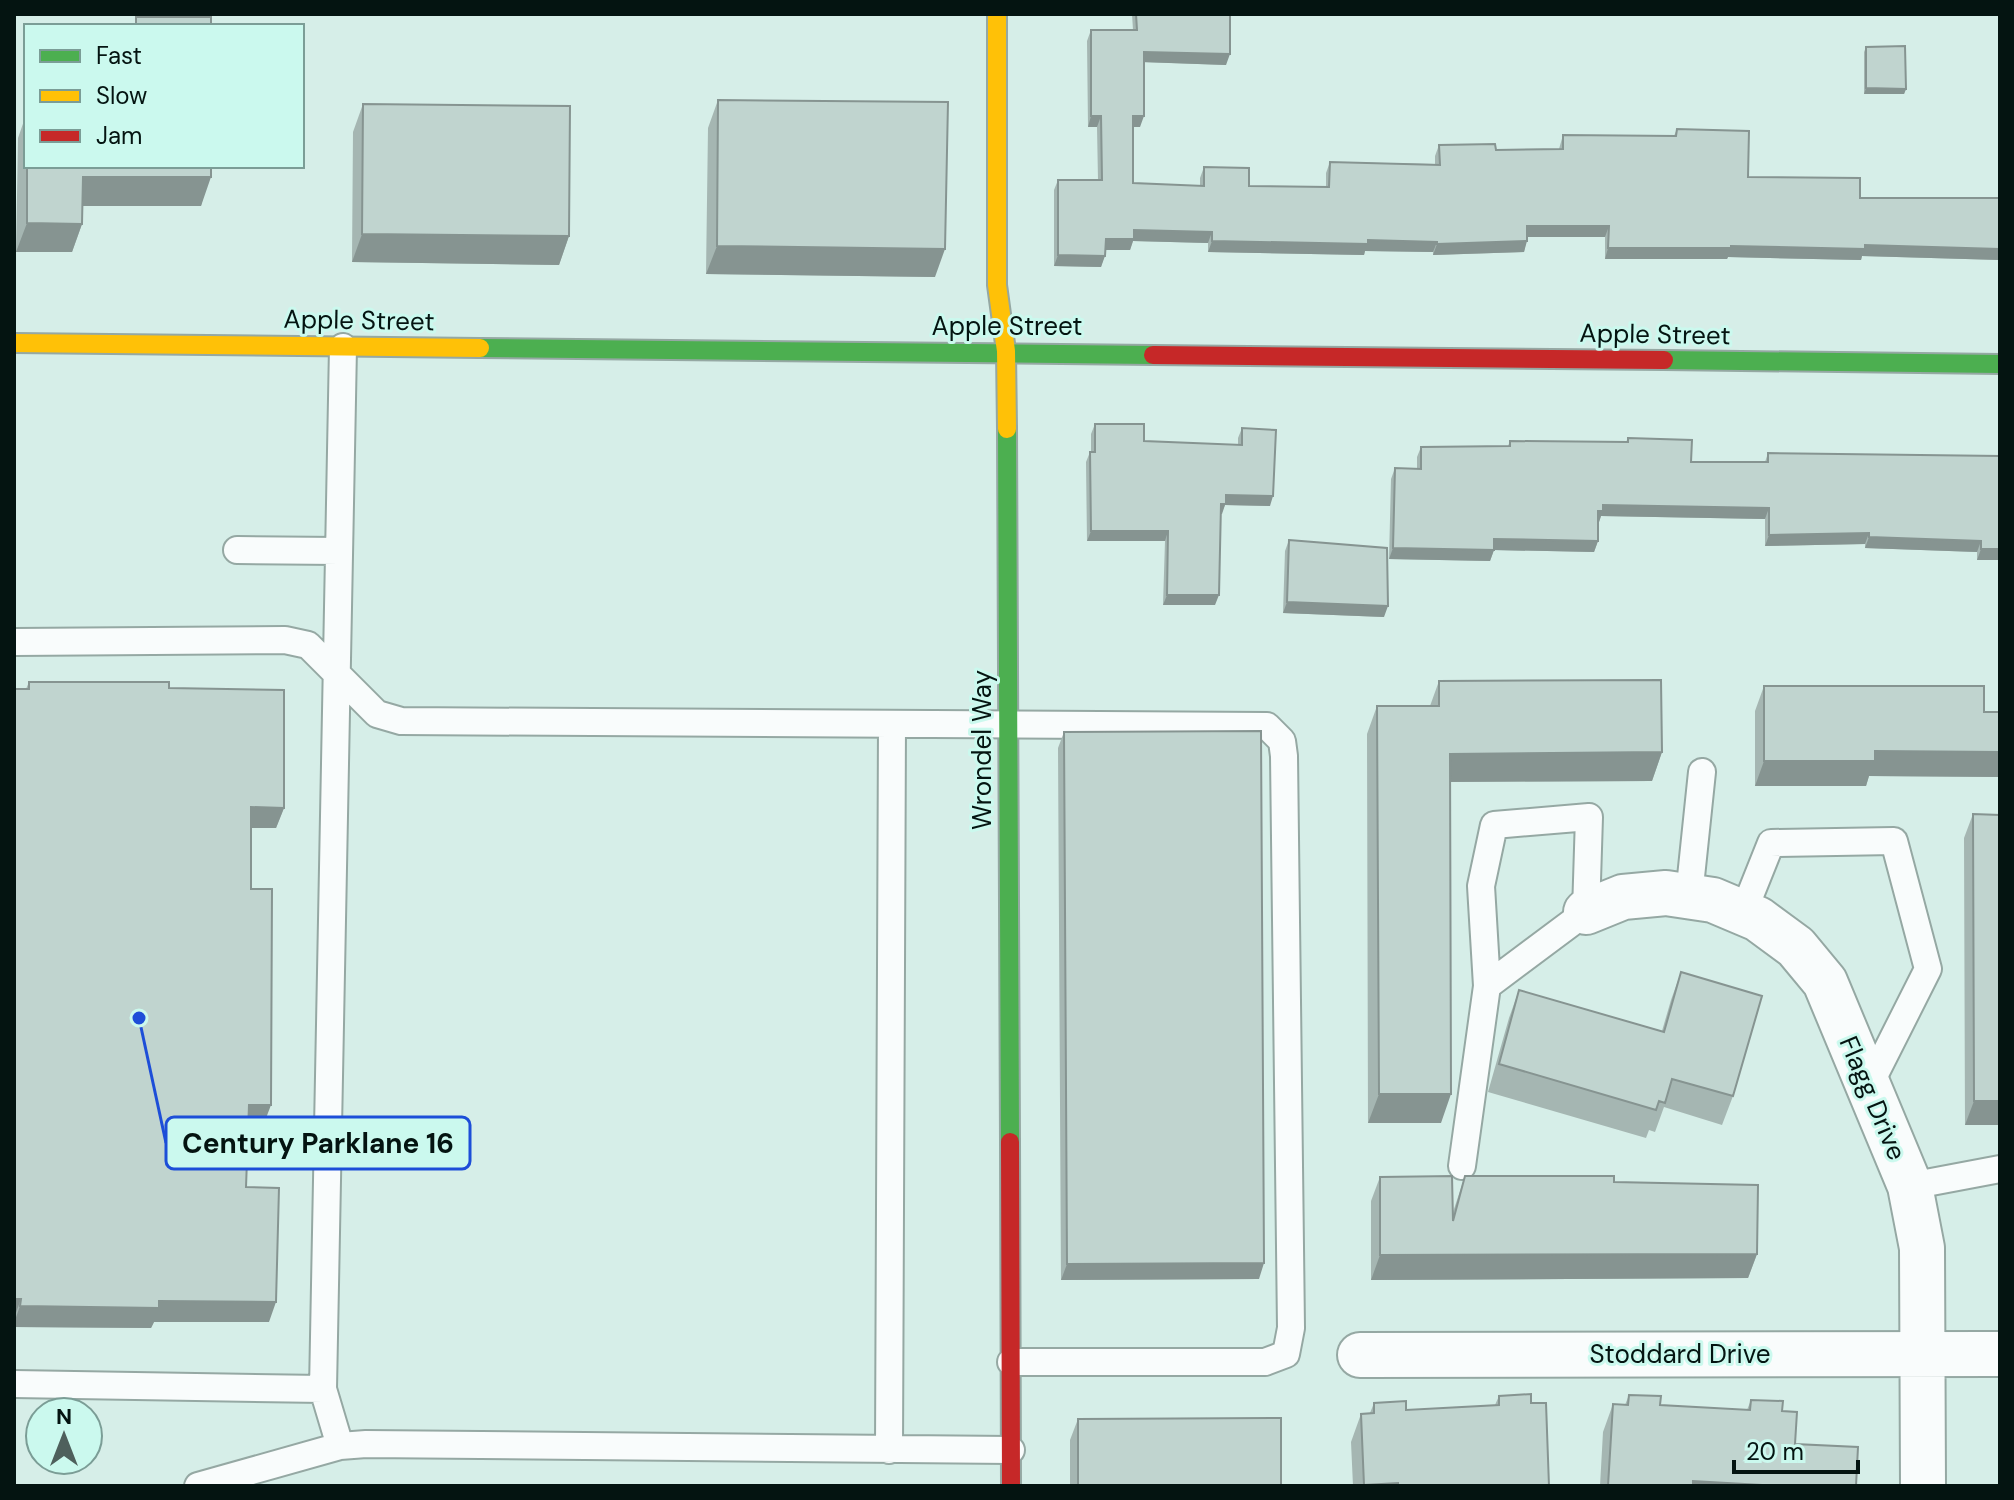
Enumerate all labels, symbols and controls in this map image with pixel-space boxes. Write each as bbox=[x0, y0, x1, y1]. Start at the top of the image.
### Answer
legend bbox=[24, 24, 304, 168]
text: Fast bbox=[96, 40, 142, 71]
text: Slow bbox=[96, 80, 147, 111]
text: Jam bbox=[96, 120, 142, 151]
street label: Apple Street bbox=[283, 302, 435, 338]
street label: Apple Street bbox=[932, 309, 1082, 343]
street label: Apple Street bbox=[1579, 316, 1731, 352]
street label: Wrondel Way bbox=[965, 670, 999, 830]
street label: Flagg Drive bbox=[1832, 1031, 1914, 1165]
callout: Century Parklane 16 bbox=[166, 1117, 470, 1169]
text: Century Parklane 16 bbox=[182, 1125, 454, 1162]
street label: Stoddard Drive bbox=[1590, 1337, 1771, 1371]
north arrow bbox=[24, 1396, 104, 1476]
text: N bbox=[56, 1402, 72, 1431]
scale bar bbox=[1734, 1424, 1858, 1474]
text: 20 m bbox=[1746, 1436, 1804, 1467]

